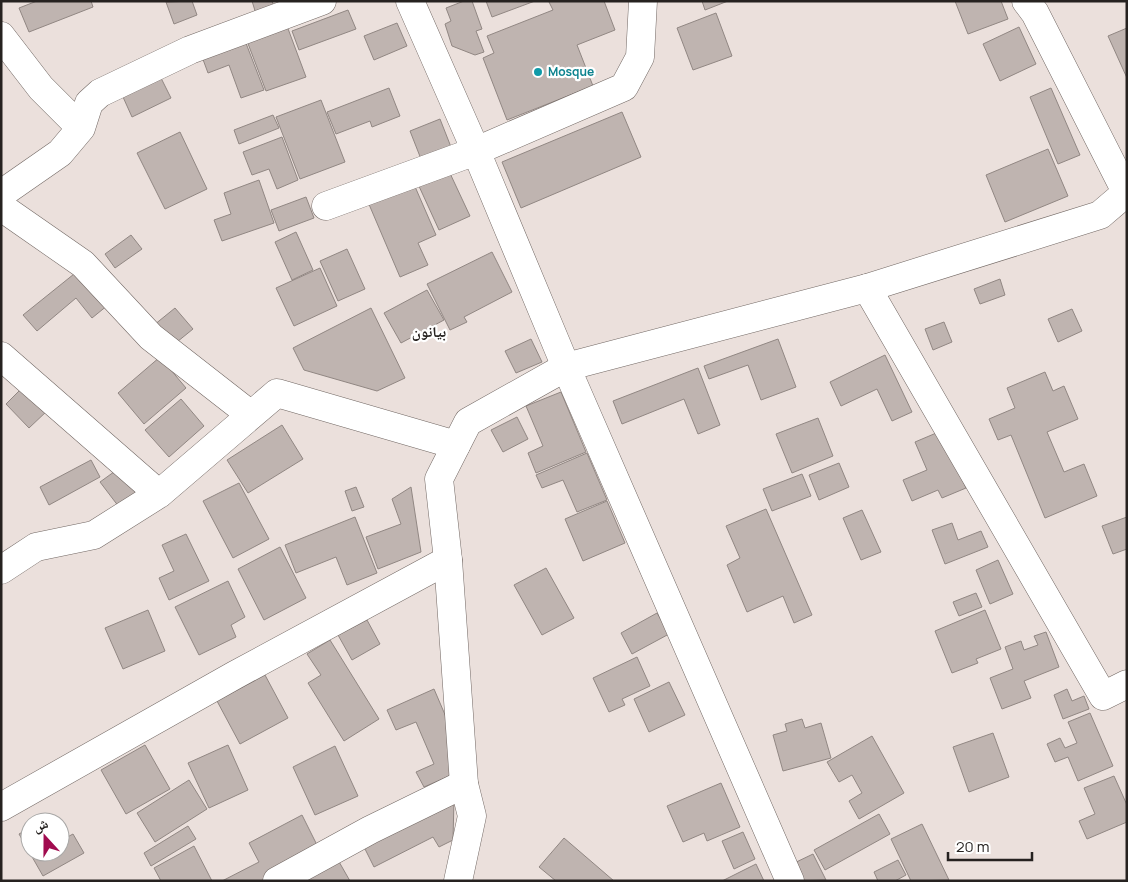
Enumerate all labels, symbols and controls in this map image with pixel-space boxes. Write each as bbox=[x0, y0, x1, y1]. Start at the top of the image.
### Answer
place label: Mosque bbox=[548, 63, 594, 80]
marker: Mosque bbox=[532, 66, 544, 78]
district label: بيانون bbox=[412, 321, 446, 342]
north arrow bbox=[20, 812, 70, 862]
text: ش bbox=[30, 813, 51, 836]
scale bar bbox=[948, 830, 1032, 862]
text: 20 m bbox=[956, 836, 989, 857]

